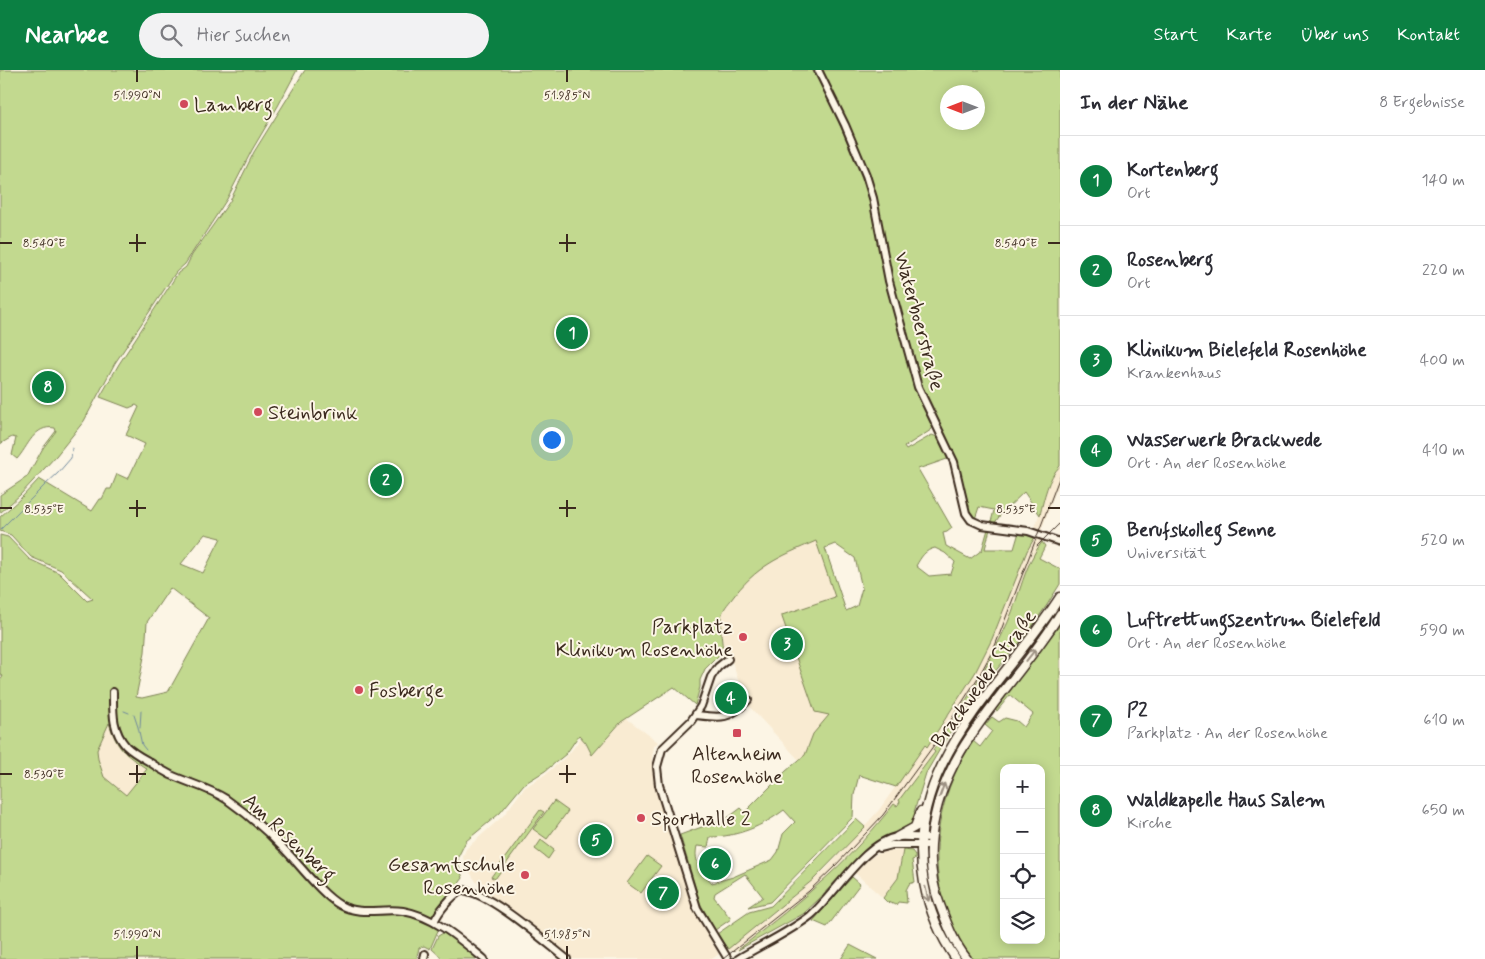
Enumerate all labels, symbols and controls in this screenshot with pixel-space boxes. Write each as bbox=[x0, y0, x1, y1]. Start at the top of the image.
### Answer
search box bbox=[139, 13, 489, 58]
text: Nearbee bbox=[25, 20, 109, 51]
icon: search bbox=[157, 21, 185, 49]
text: Hier suchen bbox=[197, 23, 291, 48]
text: Start bbox=[1154, 23, 1198, 47]
text: Karte bbox=[1226, 23, 1272, 47]
text: Über uns bbox=[1300, 23, 1369, 47]
text: Kontakt bbox=[1397, 23, 1460, 47]
north arrow bbox=[940, 85, 985, 130]
text: 51.990°N bbox=[113, 88, 161, 104]
text: 51.985°N bbox=[544, 88, 590, 104]
text: In der Nähe bbox=[1080, 89, 1188, 117]
place label: Lamberg bbox=[194, 92, 273, 121]
text: 8 Ergebnisse bbox=[1379, 92, 1465, 113]
marker: Lamberg bbox=[178, 98, 190, 110]
text: Kortenberg bbox=[1127, 158, 1219, 183]
text: 1 bbox=[1092, 170, 1100, 191]
text: 140 m bbox=[1421, 170, 1465, 191]
text: Ort bbox=[1127, 183, 1151, 204]
text: 8.540°E bbox=[23, 236, 65, 252]
text: 8.540°E bbox=[995, 236, 1037, 252]
text: Rosenberg bbox=[1127, 248, 1213, 273]
street label: Waterboerstraße bbox=[887, 249, 950, 394]
text: 2 bbox=[1092, 260, 1100, 281]
text: 220 m bbox=[1422, 260, 1465, 281]
text: Ort bbox=[1127, 273, 1151, 294]
pin: 1 bbox=[556, 314, 588, 352]
text: Klinikum Bielefeld Rosenhöhe bbox=[1127, 338, 1367, 363]
text: 3 bbox=[1092, 350, 1100, 371]
text: 400 m bbox=[1420, 350, 1465, 371]
text: Krankenhaus bbox=[1127, 363, 1221, 384]
pin: 8 bbox=[32, 368, 64, 406]
place label: Steinbrink bbox=[268, 400, 357, 427]
marker: Steinbrink bbox=[252, 406, 264, 418]
your location bbox=[539, 427, 565, 453]
text: Wasserwerk Brackwede bbox=[1127, 428, 1322, 453]
text: 4 bbox=[1091, 440, 1101, 461]
text: 410 m bbox=[1422, 440, 1465, 461]
text: Ort · An der Rosenhöhe bbox=[1127, 453, 1286, 474]
pin: 2 bbox=[370, 461, 402, 499]
text: 8.535°E bbox=[24, 502, 64, 518]
text: 8.535°E bbox=[996, 502, 1036, 518]
text: Berufskolleg Senne bbox=[1127, 518, 1276, 543]
text: 5 bbox=[1091, 530, 1101, 551]
text: 520 m bbox=[1420, 530, 1465, 551]
text: Universität bbox=[1127, 543, 1207, 564]
street label: Brackweder Straße bbox=[925, 604, 1043, 753]
text: Luftrettungszentrum Bielefeld bbox=[1127, 608, 1381, 633]
place label: Parkplatz Klinikum Rosenhöhe bbox=[555, 614, 733, 664]
text: 6 bbox=[1092, 620, 1100, 641]
text: 590 m bbox=[1419, 620, 1465, 641]
pin: 3 bbox=[771, 625, 803, 663]
marker: Parkplatz Klinikum Rosenhöhe bbox=[737, 631, 749, 643]
text: Ort · An der Rosenhöhe bbox=[1127, 633, 1286, 654]
one-way arrow bbox=[1025, 649, 1036, 662]
place label: Fosberge bbox=[369, 678, 444, 707]
pin: 4 bbox=[715, 679, 747, 717]
marker: Fosberge bbox=[353, 684, 365, 696]
text: P2 bbox=[1127, 698, 1148, 723]
text: 7 bbox=[1091, 710, 1101, 731]
text: 610 m bbox=[1423, 710, 1465, 731]
text: Parkplatz · An der Rosenhöhe bbox=[1127, 723, 1328, 744]
marker: Altenheim Rosenhöhe bbox=[731, 727, 743, 739]
place label: Altenheim Rosenhöhe bbox=[691, 741, 783, 791]
map controls bbox=[1000, 764, 1045, 944]
button: + bbox=[1000, 764, 1045, 809]
text: 8.530°E bbox=[24, 767, 64, 783]
one-way arrow bbox=[938, 783, 947, 799]
street label: Am Rosenberg bbox=[235, 788, 341, 890]
text: Waldkapelle Haus Salem bbox=[1127, 788, 1325, 813]
text: 8 bbox=[1091, 800, 1101, 821]
text: 650 m bbox=[1422, 800, 1465, 821]
place label: Sporthalle 2 bbox=[651, 806, 751, 833]
button: − bbox=[1000, 809, 1045, 854]
marker: Sporthalle 2 bbox=[635, 812, 647, 824]
text: Kirche bbox=[1127, 813, 1172, 834]
pin: 5 bbox=[580, 821, 612, 859]
pin: 6 bbox=[699, 845, 731, 883]
place label: Gesamtschule Rosenhöhe bbox=[388, 852, 515, 902]
button: locate bbox=[1000, 854, 1045, 899]
marker: Gesamtschule Rosenhöhe bbox=[519, 869, 531, 881]
pin: 7 bbox=[647, 874, 679, 912]
one-way arrow bbox=[923, 885, 932, 901]
button: layers bbox=[1000, 899, 1045, 944]
text: 51.990°N bbox=[113, 927, 161, 943]
text: 51.985°N bbox=[544, 927, 590, 943]

